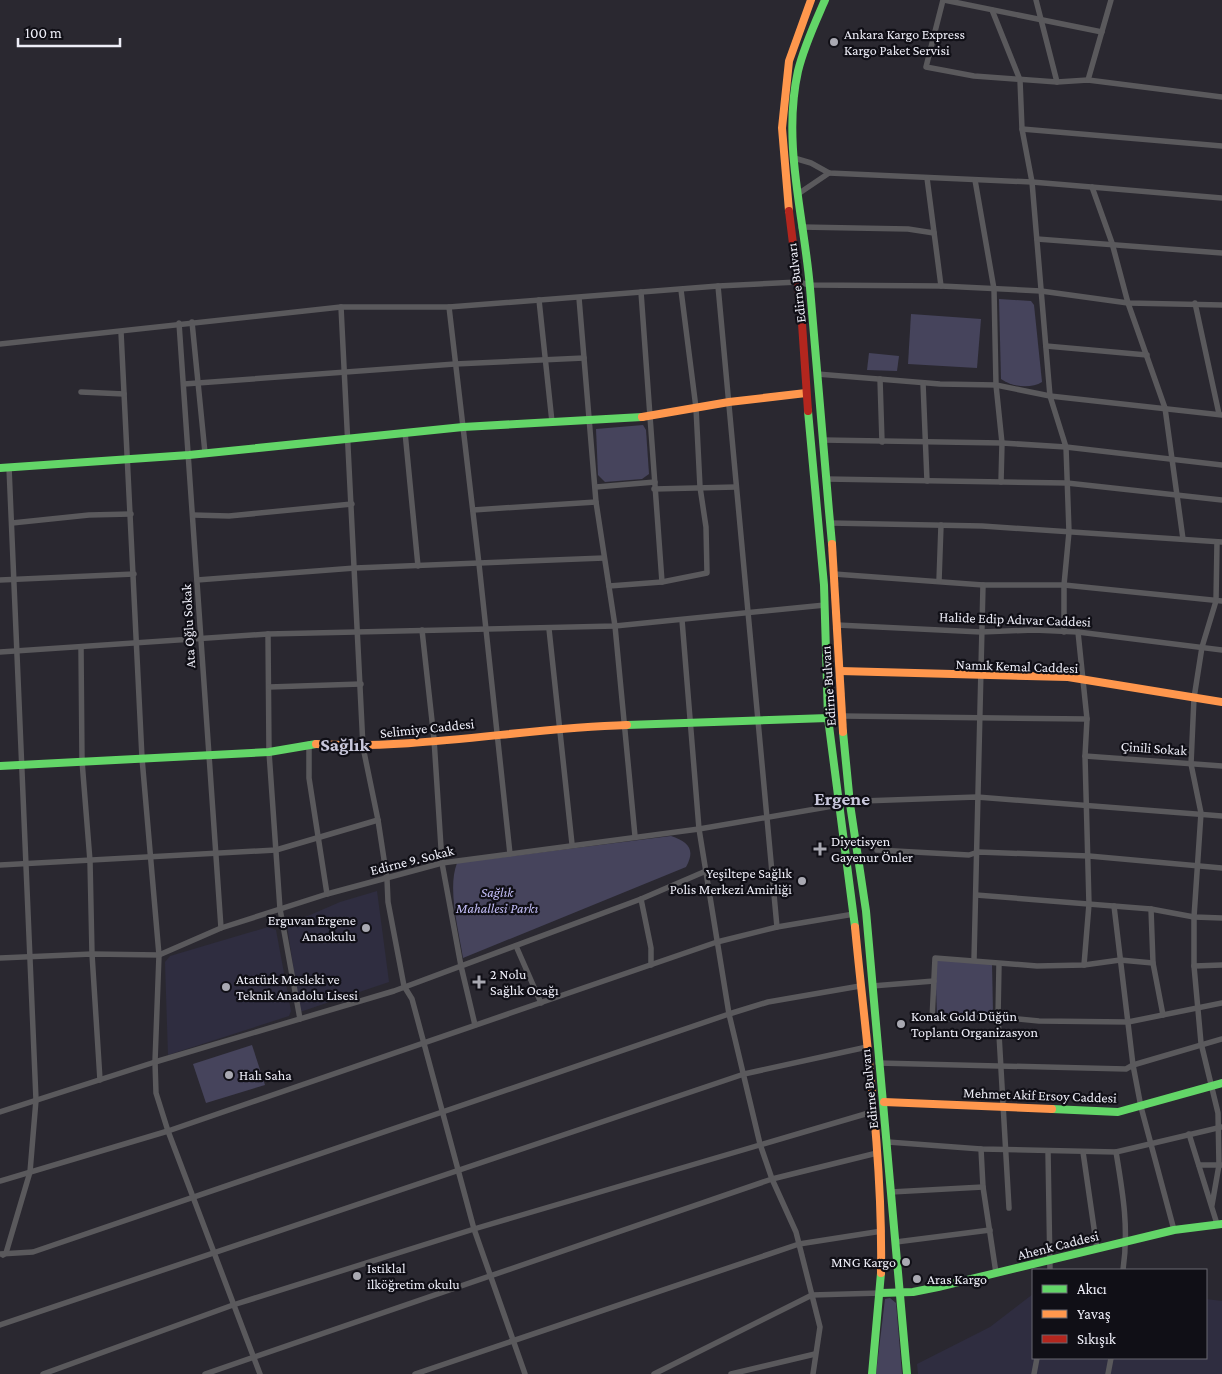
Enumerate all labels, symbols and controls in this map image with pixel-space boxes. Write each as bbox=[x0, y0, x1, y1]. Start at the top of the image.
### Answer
scale bar bbox=[18, 15, 120, 47]
text: 100 m bbox=[25, 25, 62, 41]
place label: Ankara Kargo Express Kargo Paket Servisi bbox=[844, 26, 965, 58]
marker: Ankara Kargo Express Kargo Paket Servisi bbox=[828, 36, 840, 48]
street label: Edirne Bulvarı bbox=[783, 242, 809, 324]
street label: Ata Oğlu Sokak bbox=[178, 583, 198, 669]
street label: Halide Edip Adıvar Caddesi bbox=[939, 608, 1092, 630]
street label: Edirne Bulvarı bbox=[817, 645, 839, 727]
street label: Namık Kemal Caddesi bbox=[955, 656, 1079, 676]
street label: Selimiye Caddesi bbox=[379, 715, 475, 741]
district label: Sağlık bbox=[320, 734, 371, 755]
street label: Çinili Sokak bbox=[1120, 738, 1188, 758]
district label: Ergene bbox=[814, 788, 870, 809]
place label: Diyetisyen Gayenur Önler bbox=[831, 833, 913, 865]
street label: Edirne 9. Sokak bbox=[368, 842, 456, 878]
marker: Diyetisyen Gayenur Önler bbox=[813, 842, 827, 856]
place label: Yeşiltepe Sağlık Polis Merkezi Amirliği bbox=[670, 865, 792, 897]
marker: Yeşiltepe Sağlık Polis Merkezi Amirliği bbox=[796, 875, 808, 887]
park label: Sağlık Mahallesi Parkı bbox=[455, 884, 538, 916]
place label: Erguvan Ergene Anaokulu bbox=[268, 912, 357, 944]
marker: Erguvan Ergene Anaokulu bbox=[360, 922, 372, 934]
place label: 2 Nolu Sağlık Ocağı bbox=[490, 966, 559, 998]
place label: Atatürk Mesleki ve Teknik Anadolu Lisesi bbox=[236, 971, 358, 1003]
marker: 2 Nolu Sağlık Ocağı bbox=[472, 975, 486, 989]
marker: Atatürk Mesleki ve Teknik Anadolu Lisesi bbox=[220, 981, 232, 993]
place label: Konak Gold Düğün Toplantı Organizasyon bbox=[911, 1008, 1039, 1040]
marker: Konak Gold Düğün Toplantı Organizasyon bbox=[895, 1018, 907, 1030]
street label: Edirne Bulvarı bbox=[857, 1048, 881, 1130]
place label: Halı Saha bbox=[239, 1067, 292, 1083]
marker: Halı Saha bbox=[223, 1069, 235, 1081]
street label: Mehmet Akif Ersoy Caddesi bbox=[963, 1084, 1117, 1106]
street label: Ahenk Caddesi bbox=[1016, 1227, 1101, 1263]
place label: MNG Kargo bbox=[831, 1254, 896, 1270]
marker: MNG Kargo bbox=[900, 1256, 912, 1268]
place label: Istiklal ilköğretim okulu bbox=[367, 1260, 460, 1292]
legend bbox=[1032, 1269, 1207, 1359]
marker: Istiklal ilköğretim okulu bbox=[351, 1270, 363, 1282]
place label: Aras Kargo bbox=[927, 1271, 987, 1287]
marker: Aras Kargo bbox=[911, 1273, 923, 1285]
text: Akıcı bbox=[1077, 1281, 1107, 1297]
text: Yavaş bbox=[1077, 1306, 1111, 1323]
text: Sıkışık bbox=[1077, 1331, 1117, 1348]

